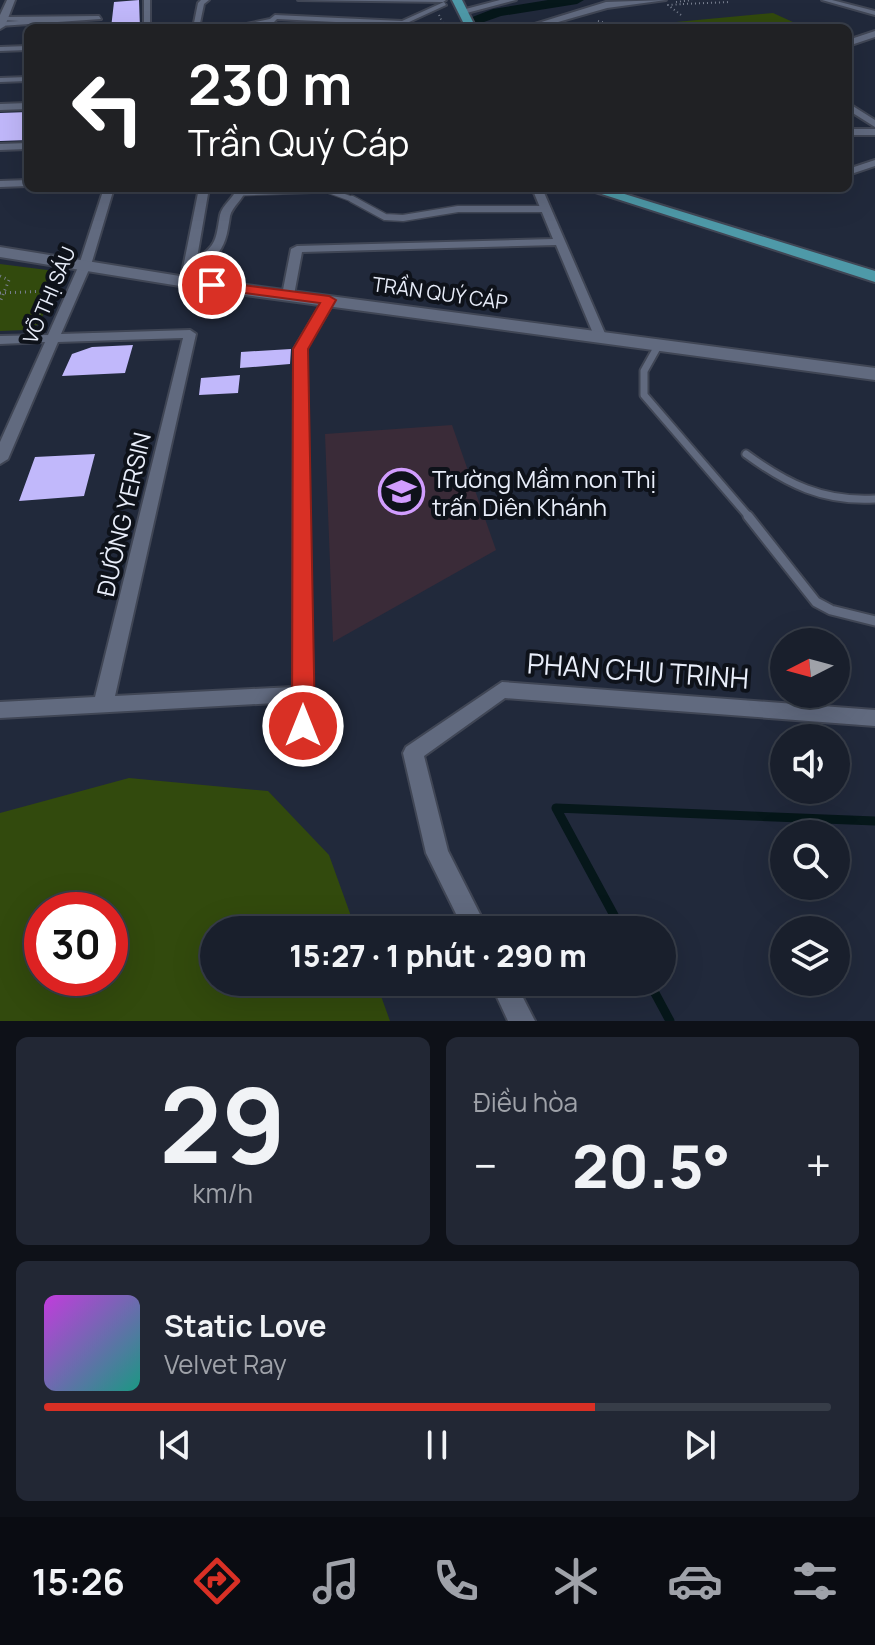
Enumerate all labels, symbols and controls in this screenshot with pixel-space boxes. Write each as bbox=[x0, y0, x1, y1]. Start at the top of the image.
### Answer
text: 230 m bbox=[188, 45, 352, 122]
icon: left bbox=[56, 56, 160, 160]
text: Trần Quý Cáp bbox=[188, 118, 409, 167]
street label: VÕ THỊ SÁU bbox=[16, 242, 82, 348]
pin bbox=[178, 251, 246, 319]
icon: arrive bbox=[190, 263, 234, 307]
street label: TRẦN QUÝ CÁP bbox=[371, 269, 510, 316]
street label: ĐƯỜNG YERSIN bbox=[88, 429, 158, 599]
place label: Trường Mầm non Thị trấn Diên Khánh bbox=[432, 462, 656, 523]
school or university icon: Trường Mầm non Thị trấn Diên Khánh bbox=[377, 468, 425, 516]
north arrow bbox=[770, 628, 850, 708]
map controls bbox=[770, 628, 850, 996]
street label: PHAN CHU TRINH bbox=[526, 643, 750, 697]
position arrow bbox=[261, 684, 345, 768]
button: sound bbox=[770, 724, 850, 804]
button: search bbox=[770, 820, 850, 900]
speed limit sign: 30 bbox=[24, 892, 128, 996]
button: layers bbox=[770, 916, 850, 996]
text: 15:27 · 1 phút · 290 m bbox=[289, 935, 587, 976]
text: 29 bbox=[159, 1052, 286, 1194]
text: Điều hòa bbox=[474, 1084, 578, 1120]
text: 20.5° bbox=[572, 1124, 731, 1206]
text: − bbox=[474, 1135, 497, 1195]
text: + bbox=[806, 1135, 831, 1195]
text: km/h bbox=[193, 1175, 253, 1211]
text: Static Love bbox=[164, 1305, 327, 1346]
text: Velvet Ray bbox=[164, 1346, 287, 1382]
icon: previous bbox=[153, 1423, 197, 1467]
icon: pause bbox=[415, 1423, 459, 1467]
icon: next bbox=[678, 1423, 722, 1467]
icon: directions bbox=[189, 1553, 245, 1609]
icon: music bbox=[308, 1553, 364, 1609]
icon: phone bbox=[428, 1553, 484, 1609]
icon: climate bbox=[548, 1553, 604, 1609]
icon: car bbox=[667, 1553, 723, 1609]
icon: filters bbox=[787, 1553, 843, 1609]
text: 15:26 bbox=[32, 1557, 125, 1606]

